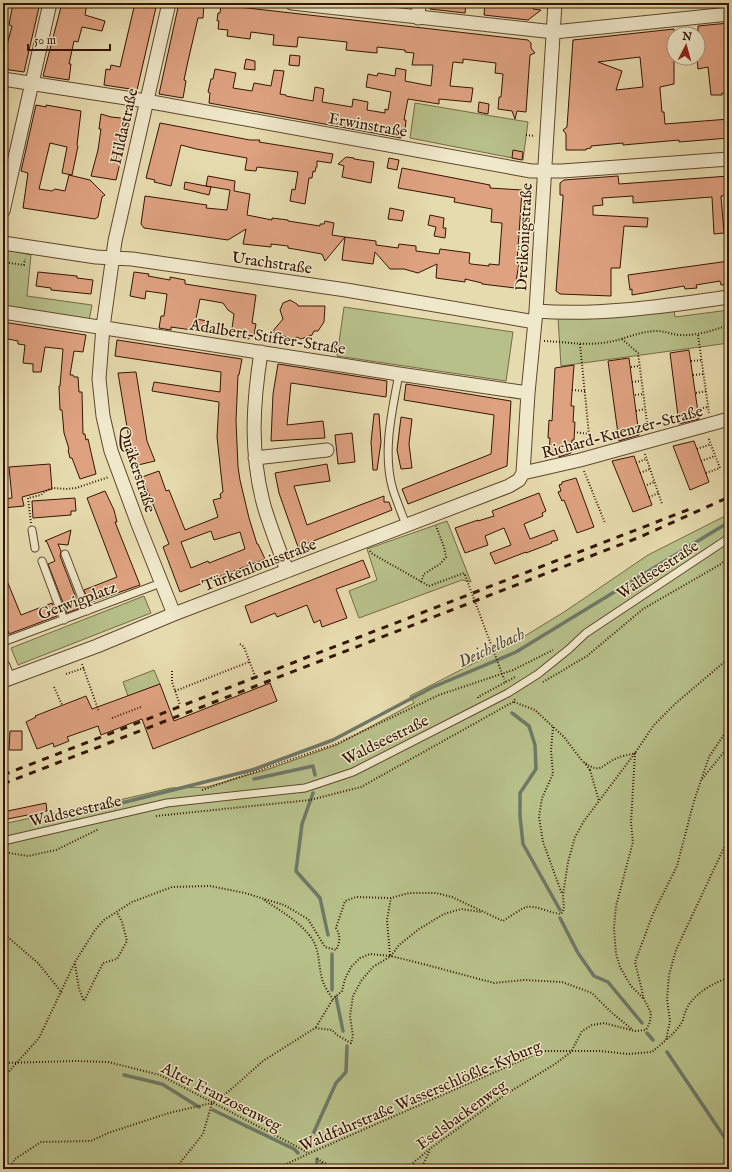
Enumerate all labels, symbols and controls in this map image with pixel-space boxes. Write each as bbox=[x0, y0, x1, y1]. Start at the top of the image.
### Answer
scale bar bbox=[28, 26, 110, 52]
north arrow bbox=[666, 26, 706, 66]
text: N bbox=[680, 29, 693, 45]
text: 50 m bbox=[34, 33, 56, 48]
street label: Hildastraße bbox=[107, 87, 143, 166]
street label: Erwinstraße bbox=[327, 109, 409, 143]
street label: Dreikönigstraße bbox=[512, 182, 538, 292]
street label: Urachstraße bbox=[230, 248, 313, 280]
street label: Adalbert-Stifter-Straße bbox=[187, 316, 347, 360]
street label: Richard-Kuenzer-Straße bbox=[540, 402, 705, 464]
street label: Quäkerstraße bbox=[113, 424, 159, 515]
street label: Türkenlouisstraße bbox=[200, 535, 319, 597]
street label: Waldseestraße bbox=[613, 537, 703, 605]
street label: Gerwigplatz bbox=[36, 578, 120, 625]
water label: Deichelbach bbox=[455, 624, 528, 673]
street label: Waldseestraße bbox=[339, 711, 432, 770]
street label: Waldseestraße bbox=[27, 792, 123, 832]
street label: Waldfahrstraße Wasserschlößle-Kyburg bbox=[297, 1037, 545, 1157]
street label: Alter Franzosenweg bbox=[157, 1058, 285, 1137]
street label: Eselsbackenweg bbox=[413, 1076, 512, 1155]

